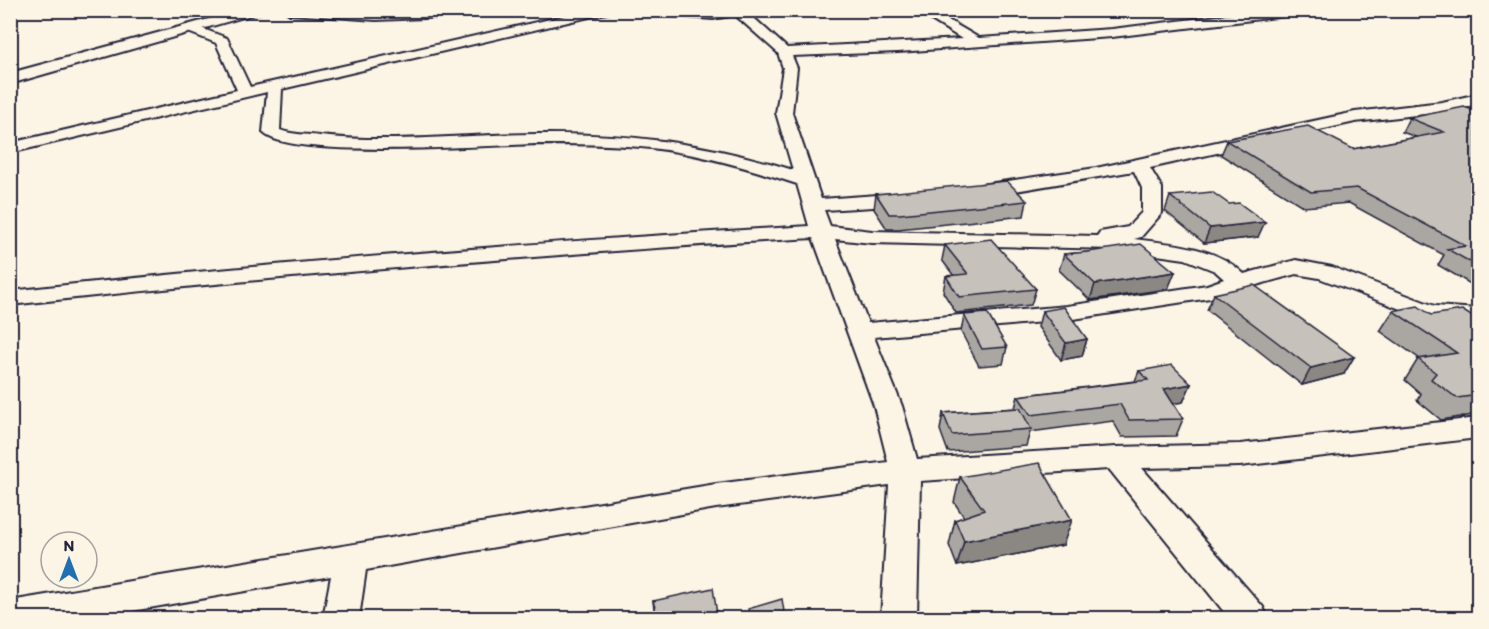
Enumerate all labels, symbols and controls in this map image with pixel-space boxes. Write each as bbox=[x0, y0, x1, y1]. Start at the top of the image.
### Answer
north arrow bbox=[39, 530, 99, 590]
text: N bbox=[64, 536, 74, 555]

